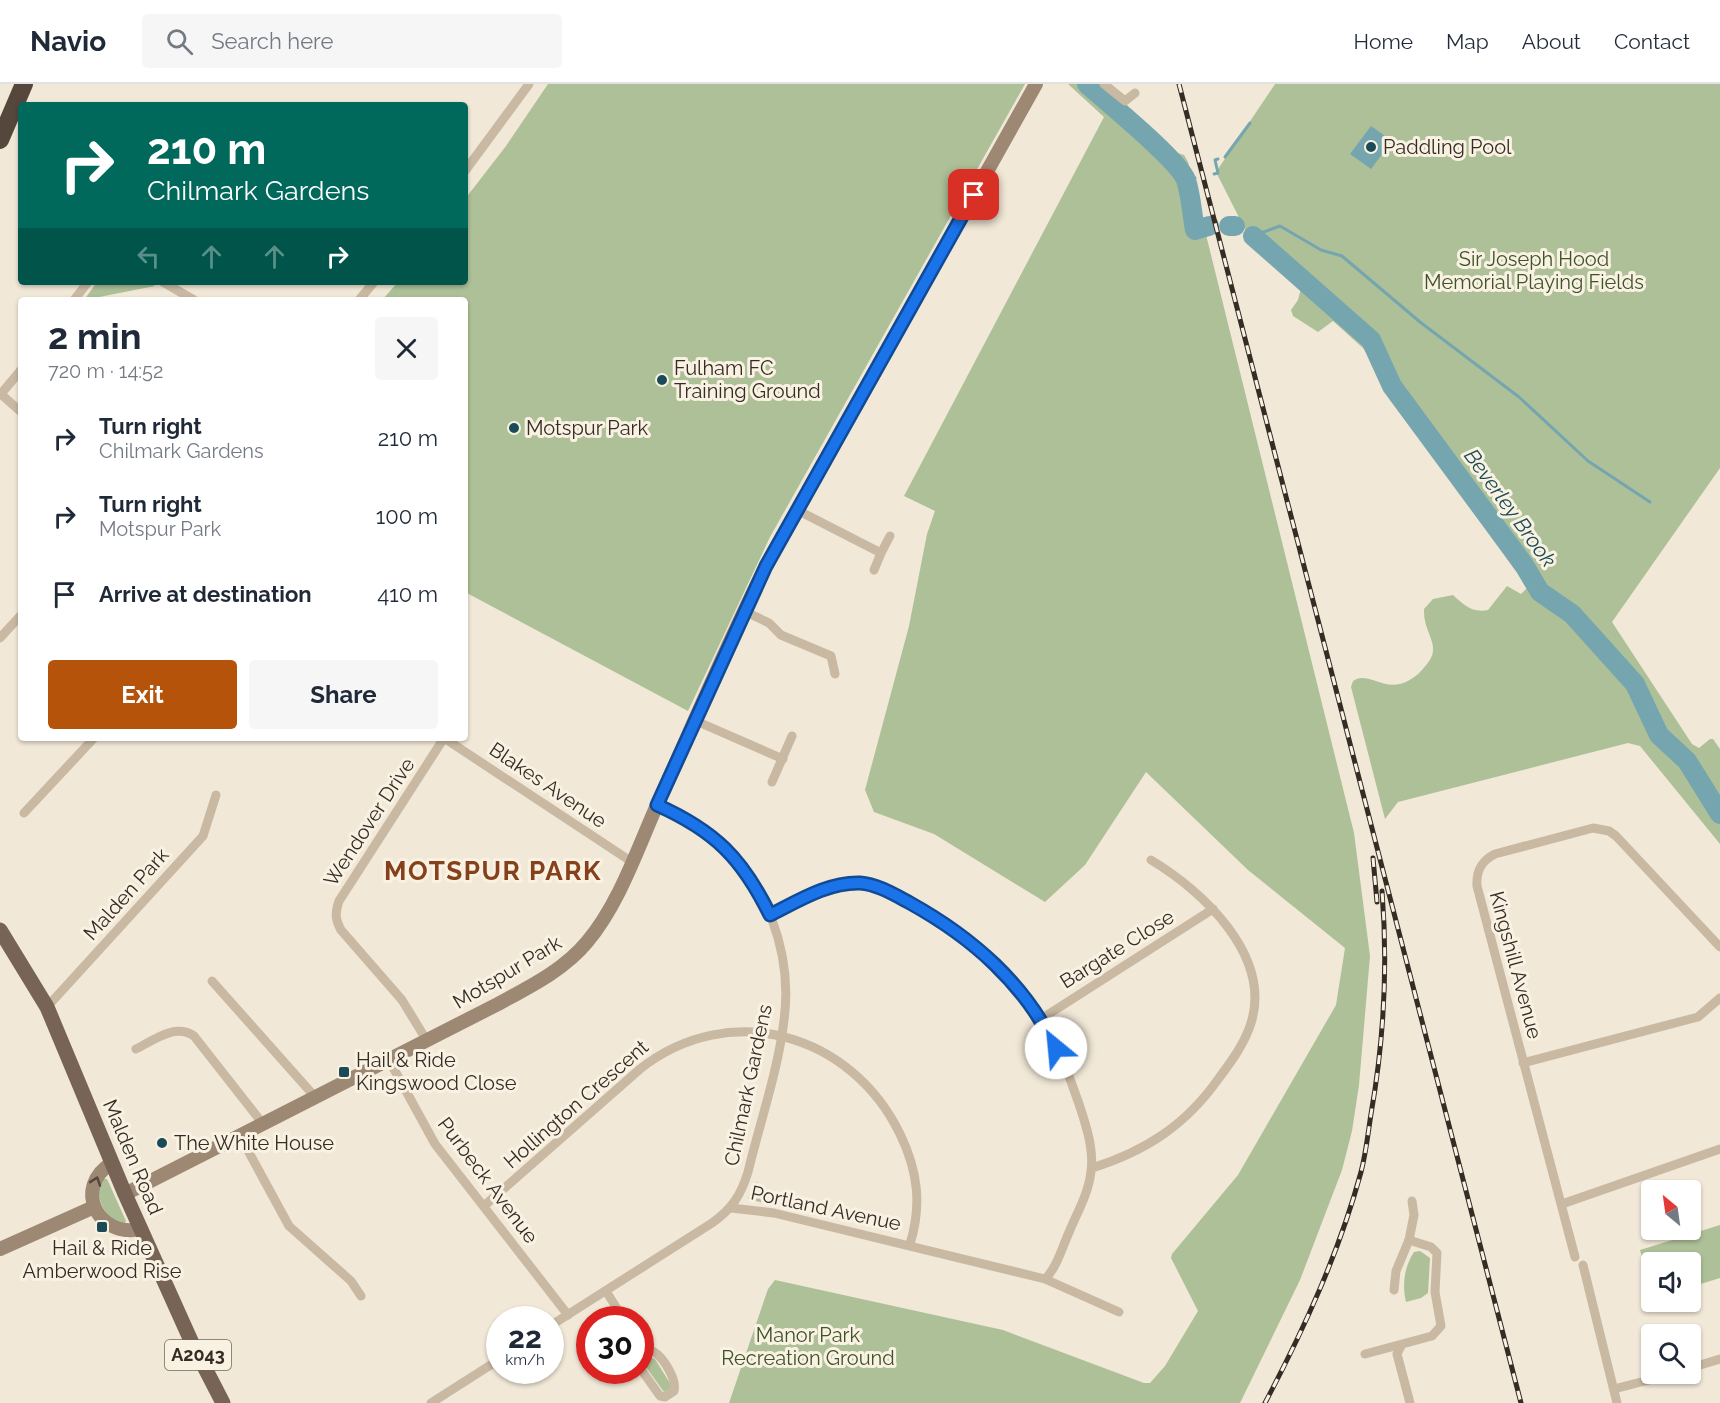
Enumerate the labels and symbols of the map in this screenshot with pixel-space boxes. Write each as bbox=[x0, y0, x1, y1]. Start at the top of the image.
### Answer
place label: Paddling Pool bbox=[1383, 135, 1512, 159]
marker: Paddling Pool bbox=[1364, 140, 1378, 154]
pin bbox=[948, 169, 999, 220]
park label: Sir Joseph Hood Memorial Playing Fields bbox=[1424, 247, 1644, 294]
place label: Fulham FC Training Ground bbox=[674, 356, 821, 403]
marker: Fulham FC Training Ground bbox=[655, 373, 669, 387]
place label: Motspur Park bbox=[526, 416, 649, 440]
marker: Motspur Park bbox=[507, 421, 521, 435]
water label: Beverley Brook bbox=[1459, 444, 1562, 572]
street label: Blakes Avenue bbox=[485, 737, 611, 833]
street label: Wendover Drive bbox=[319, 753, 420, 891]
street label: Malden Park bbox=[78, 843, 174, 945]
district label: MOTSPUR PARK bbox=[384, 856, 602, 886]
street label: Kingshill Avenue bbox=[1485, 889, 1547, 1042]
street label: Bargate Close bbox=[1056, 904, 1179, 994]
street label: Motspur Park bbox=[448, 930, 566, 1014]
street label: Chilmark Gardens bbox=[719, 1002, 777, 1168]
position arrow bbox=[1024, 1016, 1088, 1080]
street label: Hollington Crescent bbox=[499, 1035, 653, 1173]
place label: Hail & Ride Kingswood Close bbox=[356, 1048, 517, 1095]
marker: Hail & Ride Kingswood Close bbox=[337, 1065, 351, 1079]
street label: Malden Road bbox=[98, 1096, 168, 1218]
street label: Purbeck Avenue bbox=[433, 1112, 543, 1248]
place label: The White House bbox=[174, 1131, 334, 1155]
marker: The White House bbox=[155, 1136, 169, 1150]
one-way arrow bbox=[88, 1177, 101, 1187]
street label: Portland Avenue bbox=[749, 1180, 904, 1236]
north arrow bbox=[1641, 1180, 1701, 1240]
marker: Hail & Ride Amberwood Rise bbox=[95, 1220, 109, 1234]
place label: Hail & Ride Amberwood Rise bbox=[23, 1236, 182, 1283]
speed limit sign: 30 bbox=[576, 1306, 654, 1384]
park label: Manor Park Recreation Ground bbox=[721, 1323, 895, 1370]
road number: A2043 bbox=[165, 1340, 231, 1370]

